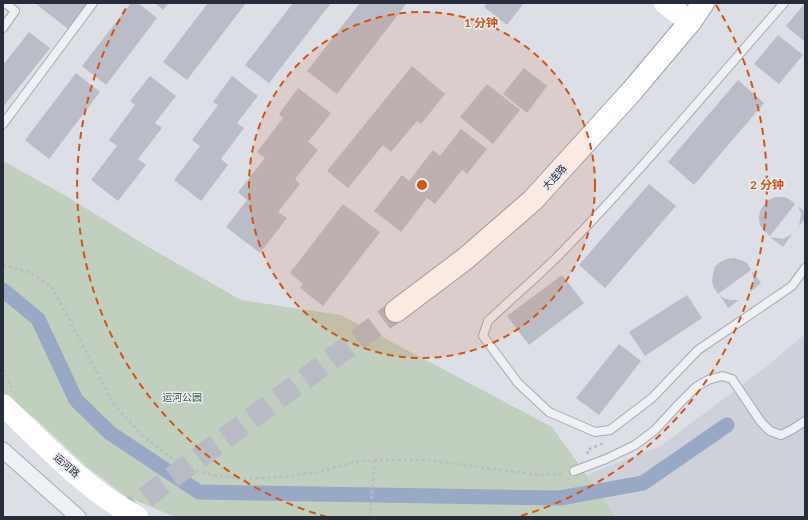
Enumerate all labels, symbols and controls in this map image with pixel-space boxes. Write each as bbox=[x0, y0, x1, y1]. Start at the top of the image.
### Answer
text: 1 分钟 bbox=[464, 15, 498, 30]
street label: 大连路 bbox=[540, 162, 568, 192]
text: 2 分钟 bbox=[750, 177, 784, 192]
centre of rings bbox=[415, 178, 429, 192]
park label: 运河公园 bbox=[162, 391, 202, 403]
street label: 运河路 bbox=[52, 451, 82, 479]

